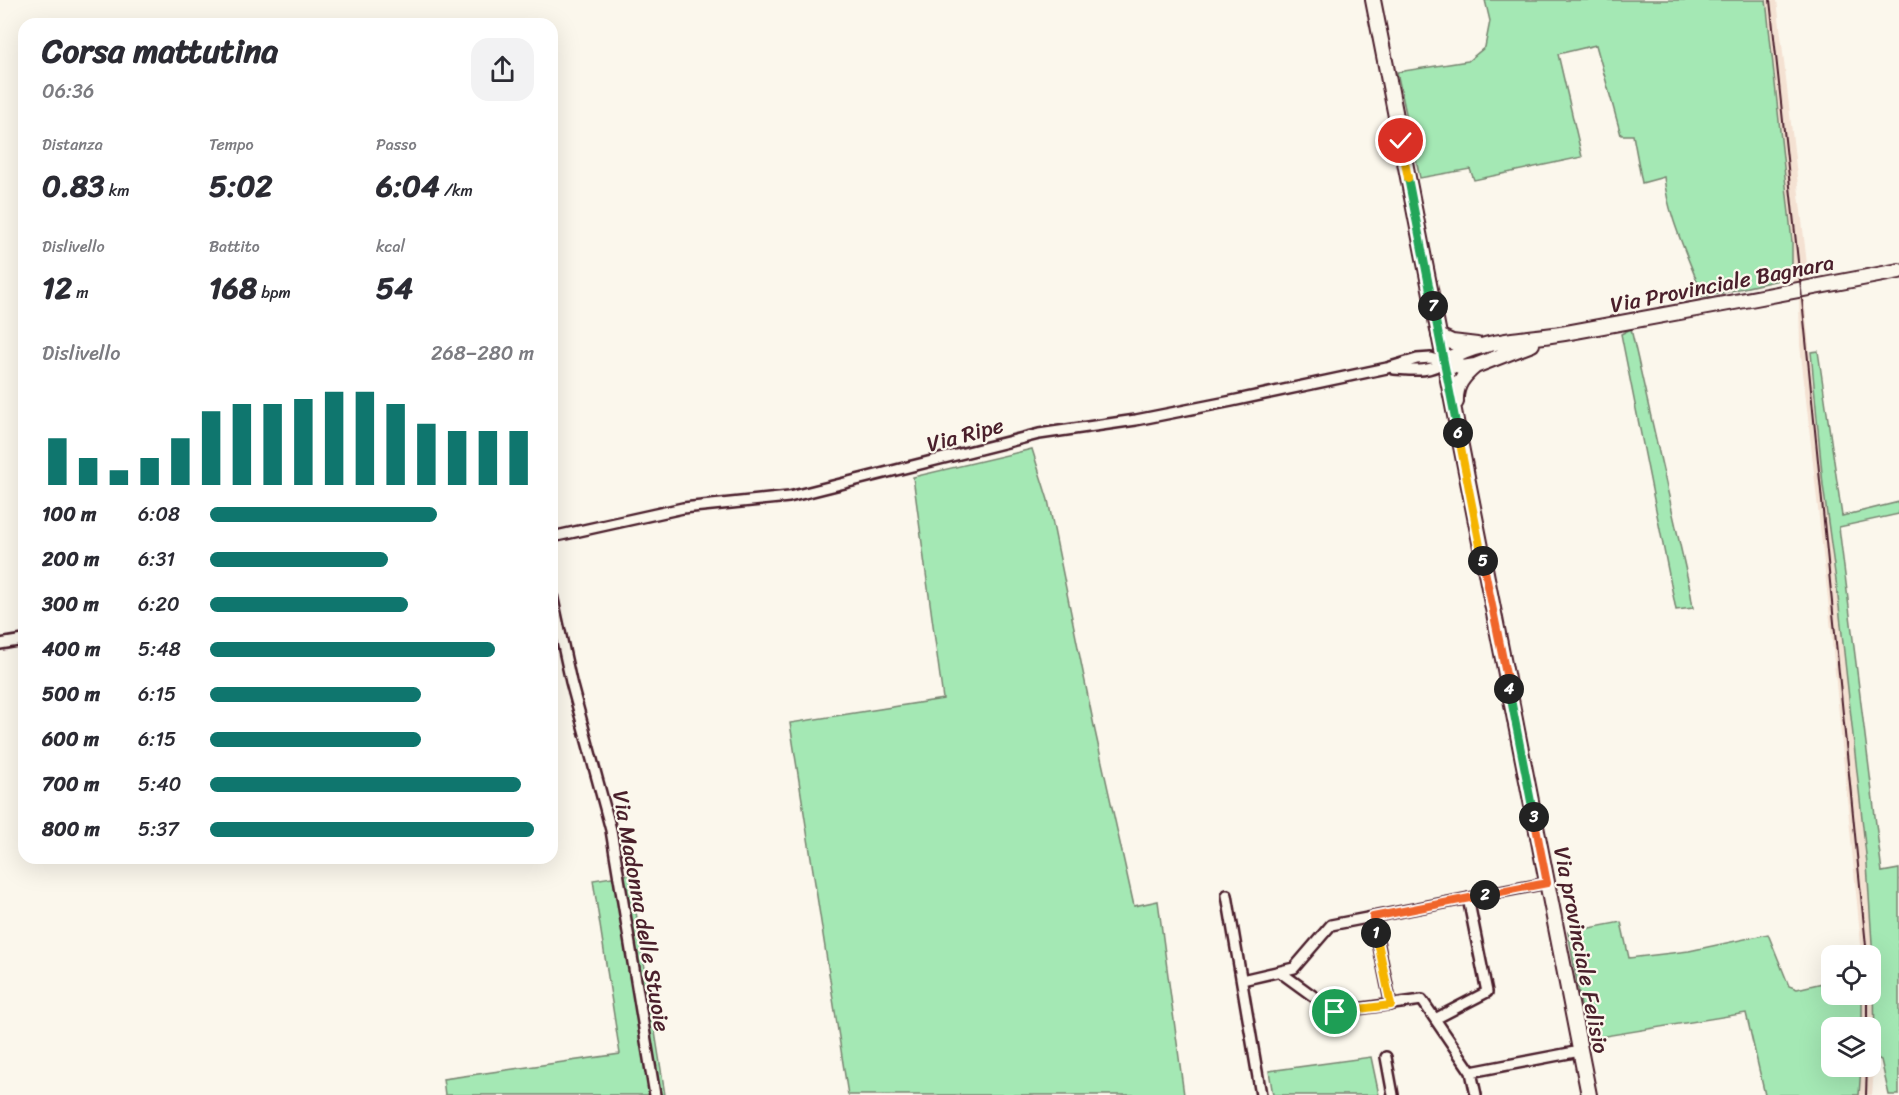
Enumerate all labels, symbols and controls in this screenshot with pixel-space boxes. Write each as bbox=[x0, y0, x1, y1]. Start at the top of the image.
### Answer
text: Corsa mattutina bbox=[42, 22, 278, 80]
button: share bbox=[471, 38, 534, 101]
text: 06:36 bbox=[42, 74, 94, 109]
pin bbox=[1375, 115, 1426, 166]
icon: check bbox=[1384, 124, 1417, 157]
text: Distanza bbox=[42, 130, 103, 159]
text: Tempo bbox=[209, 130, 254, 159]
text: Passo bbox=[376, 130, 417, 159]
text: 0.83 bbox=[42, 159, 105, 213]
text: 5:02 bbox=[209, 159, 273, 213]
text: 6:04 bbox=[376, 159, 440, 213]
text: km bbox=[105, 176, 130, 205]
text: /km bbox=[440, 176, 473, 205]
text: Dislivello bbox=[42, 232, 105, 261]
text: Battito bbox=[209, 232, 260, 261]
text: kcal bbox=[376, 232, 405, 261]
street label: Via Provinciale Bagnara bbox=[1607, 243, 1837, 324]
text: 12 bbox=[42, 261, 72, 315]
text: 168 bbox=[209, 261, 257, 315]
text: 54 bbox=[376, 261, 413, 315]
text: m bbox=[72, 278, 89, 307]
text: bpm bbox=[257, 278, 291, 307]
pin: 7 bbox=[1418, 291, 1448, 321]
text: 7 bbox=[1428, 291, 1438, 320]
text: Dislivello bbox=[42, 336, 120, 371]
text: 268–280 m bbox=[431, 336, 534, 371]
street label: Via Ripe bbox=[922, 406, 1008, 463]
pin: 6 bbox=[1443, 418, 1473, 448]
text: 6 bbox=[1453, 418, 1463, 447]
text: 100 m bbox=[42, 497, 96, 532]
text: 6:08 bbox=[138, 497, 180, 532]
text: 200 m bbox=[42, 542, 99, 577]
text: 6:31 bbox=[138, 542, 175, 577]
pin: 5 bbox=[1468, 546, 1498, 576]
text: 5 bbox=[1478, 546, 1488, 575]
text: 300 m bbox=[42, 587, 99, 622]
text: 6:20 bbox=[138, 587, 180, 622]
text: 400 m bbox=[42, 632, 100, 667]
text: 5:48 bbox=[138, 632, 181, 667]
pin: 4 bbox=[1494, 674, 1524, 704]
text: 4 bbox=[1504, 674, 1514, 703]
text: 500 m bbox=[42, 677, 100, 712]
text: 6:15 bbox=[138, 677, 176, 712]
text: 600 m bbox=[42, 722, 99, 757]
text: 6:15 bbox=[138, 722, 176, 757]
text: 700 m bbox=[42, 767, 99, 802]
text: 5:40 bbox=[138, 767, 181, 802]
street label: Via Madonna delle Stuoie bbox=[601, 787, 682, 1035]
pin: 3 bbox=[1519, 802, 1549, 832]
text: 3 bbox=[1530, 802, 1538, 831]
text: 800 m bbox=[42, 812, 100, 847]
text: 5:37 bbox=[138, 812, 179, 847]
street label: Via provinciale Felisio bbox=[1542, 843, 1621, 1057]
pin: 2 bbox=[1470, 880, 1500, 910]
text: 2 bbox=[1480, 880, 1490, 909]
pin: 1 bbox=[1361, 918, 1391, 948]
text: 1 bbox=[1373, 918, 1379, 947]
map controls bbox=[1821, 945, 1881, 1077]
button: locate bbox=[1821, 945, 1881, 1005]
pin bbox=[1309, 986, 1360, 1037]
icon: arrive bbox=[1318, 995, 1351, 1028]
button: layers bbox=[1821, 1017, 1881, 1077]

